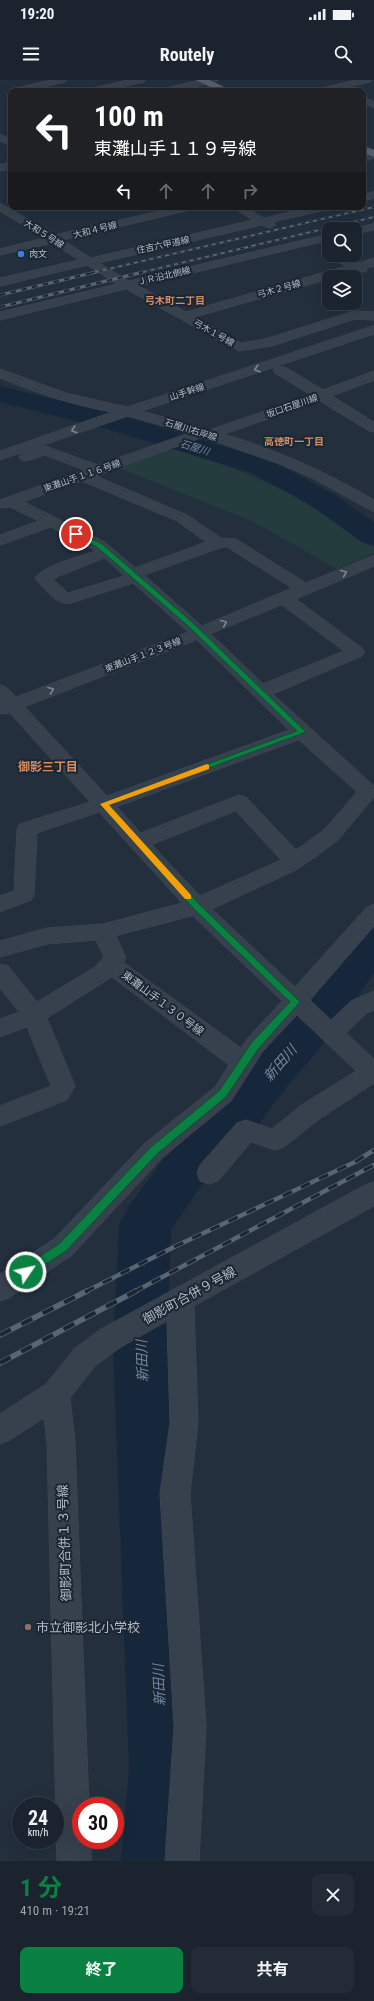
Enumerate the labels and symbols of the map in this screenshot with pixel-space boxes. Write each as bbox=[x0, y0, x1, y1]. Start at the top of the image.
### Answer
street label: 大和５号線 bbox=[22, 218, 67, 251]
street label: 大和４号線 bbox=[72, 219, 119, 240]
street label: 住吉六甲道線 bbox=[135, 234, 191, 256]
marker: 肉文 bbox=[16, 249, 26, 259]
place label: 肉文 bbox=[29, 249, 47, 259]
street label: ＪＲ沿北側線 bbox=[137, 265, 192, 287]
street label: 弓木２号線 bbox=[256, 278, 303, 300]
district label: 弓木町二丁目 bbox=[145, 295, 205, 306]
street label: 弓木１号線 bbox=[192, 318, 237, 349]
one-way arrow bbox=[254, 364, 261, 373]
street label: 山手幹線 bbox=[168, 381, 207, 402]
street label: 坂口石屋川線 bbox=[265, 392, 320, 420]
street label: 石屋川右岸線 bbox=[164, 417, 219, 443]
one-way arrow bbox=[70, 425, 77, 434]
district label: 高徳町一丁目 bbox=[264, 436, 324, 447]
water label: 石屋川 bbox=[179, 438, 212, 457]
street label: 東灘山手１１６号線 bbox=[42, 458, 123, 494]
pin bbox=[59, 517, 93, 551]
one-way arrow bbox=[339, 570, 347, 578]
one-way arrow bbox=[220, 619, 227, 627]
street label: 東灘山手１２３号線 bbox=[103, 635, 184, 674]
one-way arrow bbox=[47, 687, 54, 695]
district label: 御影三丁目 bbox=[18, 760, 78, 774]
street label: 東灘山手１３０号線 bbox=[119, 968, 206, 1038]
water label: 新田川 bbox=[260, 1040, 301, 1084]
position arrow bbox=[5, 1251, 47, 1293]
street label: 御影町合併９号線 bbox=[140, 1264, 238, 1327]
water label: 新田川 bbox=[133, 1338, 151, 1382]
street label: 御影町合併１３号線 bbox=[55, 1484, 74, 1602]
place label: 市立御影北小学校 bbox=[36, 1620, 140, 1635]
marker: 市立御影北小学校 bbox=[23, 1622, 33, 1632]
water label: 新田川 bbox=[150, 1662, 168, 1706]
speed limit sign: 30 bbox=[72, 1797, 124, 1849]

